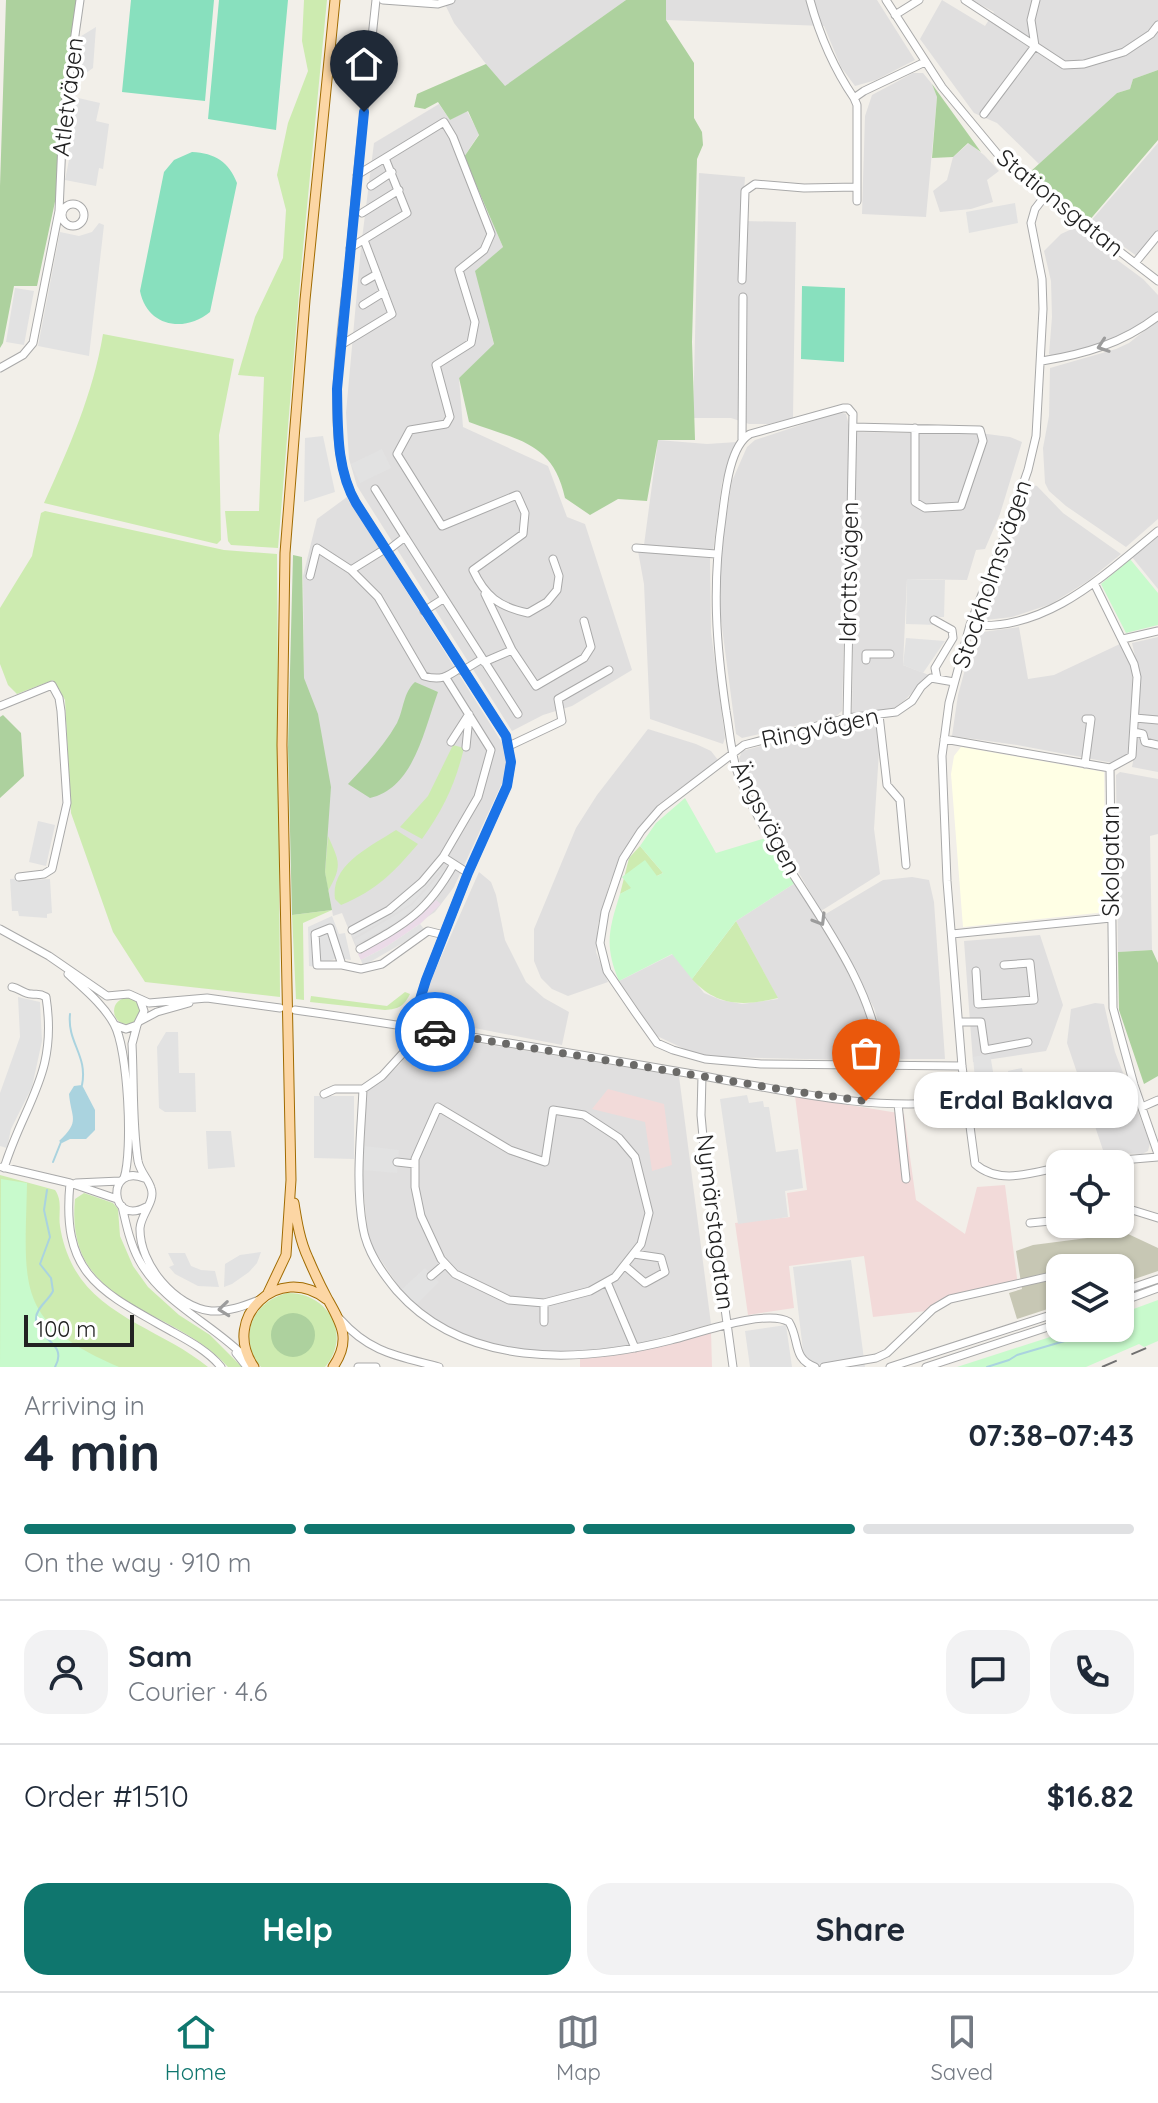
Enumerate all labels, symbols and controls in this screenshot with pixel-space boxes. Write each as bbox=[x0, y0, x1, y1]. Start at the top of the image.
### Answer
pin bbox=[330, 30, 398, 112]
street label: Atletvägen bbox=[45, 36, 89, 158]
icon: home bbox=[342, 42, 386, 86]
street label: Stationsgatan bbox=[991, 142, 1130, 263]
one-way arrow bbox=[1097, 337, 1111, 353]
street label: Stockholmsvägen bbox=[945, 476, 1037, 672]
street label: Idrottsvägen bbox=[832, 501, 864, 643]
street label: Ringvägen bbox=[758, 700, 881, 754]
street label: Ängsvägen bbox=[725, 755, 809, 880]
street label: Skolgatan bbox=[1095, 805, 1125, 917]
one-way arrow bbox=[811, 911, 826, 926]
courier bbox=[395, 992, 475, 1072]
icon: car bbox=[413, 1010, 457, 1054]
pin bbox=[832, 1019, 900, 1101]
icon: bag bbox=[844, 1031, 888, 1075]
callout: Erdal Baklava bbox=[914, 1073, 1138, 1129]
text: Erdal Baklava bbox=[939, 1083, 1113, 1116]
street label: Nymärstagatan bbox=[690, 1132, 742, 1311]
map controls bbox=[1046, 1150, 1134, 1342]
button: locate bbox=[1046, 1150, 1134, 1238]
button: layers bbox=[1046, 1254, 1134, 1342]
one-way arrow bbox=[217, 1301, 230, 1318]
scale bar bbox=[24, 1311, 134, 1347]
text: 100 m bbox=[36, 1315, 96, 1343]
text: Arriving in bbox=[24, 1389, 145, 1422]
text: 07:38–07:43 bbox=[968, 1416, 1134, 1454]
text: 4 min bbox=[24, 1419, 160, 1484]
text: On the way · 910 m bbox=[24, 1546, 251, 1579]
button: person bbox=[24, 1630, 108, 1714]
button: chat bbox=[946, 1630, 1030, 1714]
button: phone bbox=[1050, 1630, 1134, 1714]
text: Sam bbox=[128, 1637, 192, 1675]
text: Courier · 4.6 bbox=[128, 1675, 267, 1708]
text: Order #1510 bbox=[24, 1777, 189, 1815]
text: $16.82 bbox=[1047, 1777, 1134, 1815]
button: Help bbox=[24, 1883, 571, 1975]
button: Share bbox=[587, 1883, 1134, 1975]
tab: Home bbox=[165, 2010, 226, 2086]
tab: Map bbox=[556, 2010, 601, 2086]
tab: Saved bbox=[930, 2010, 993, 2086]

